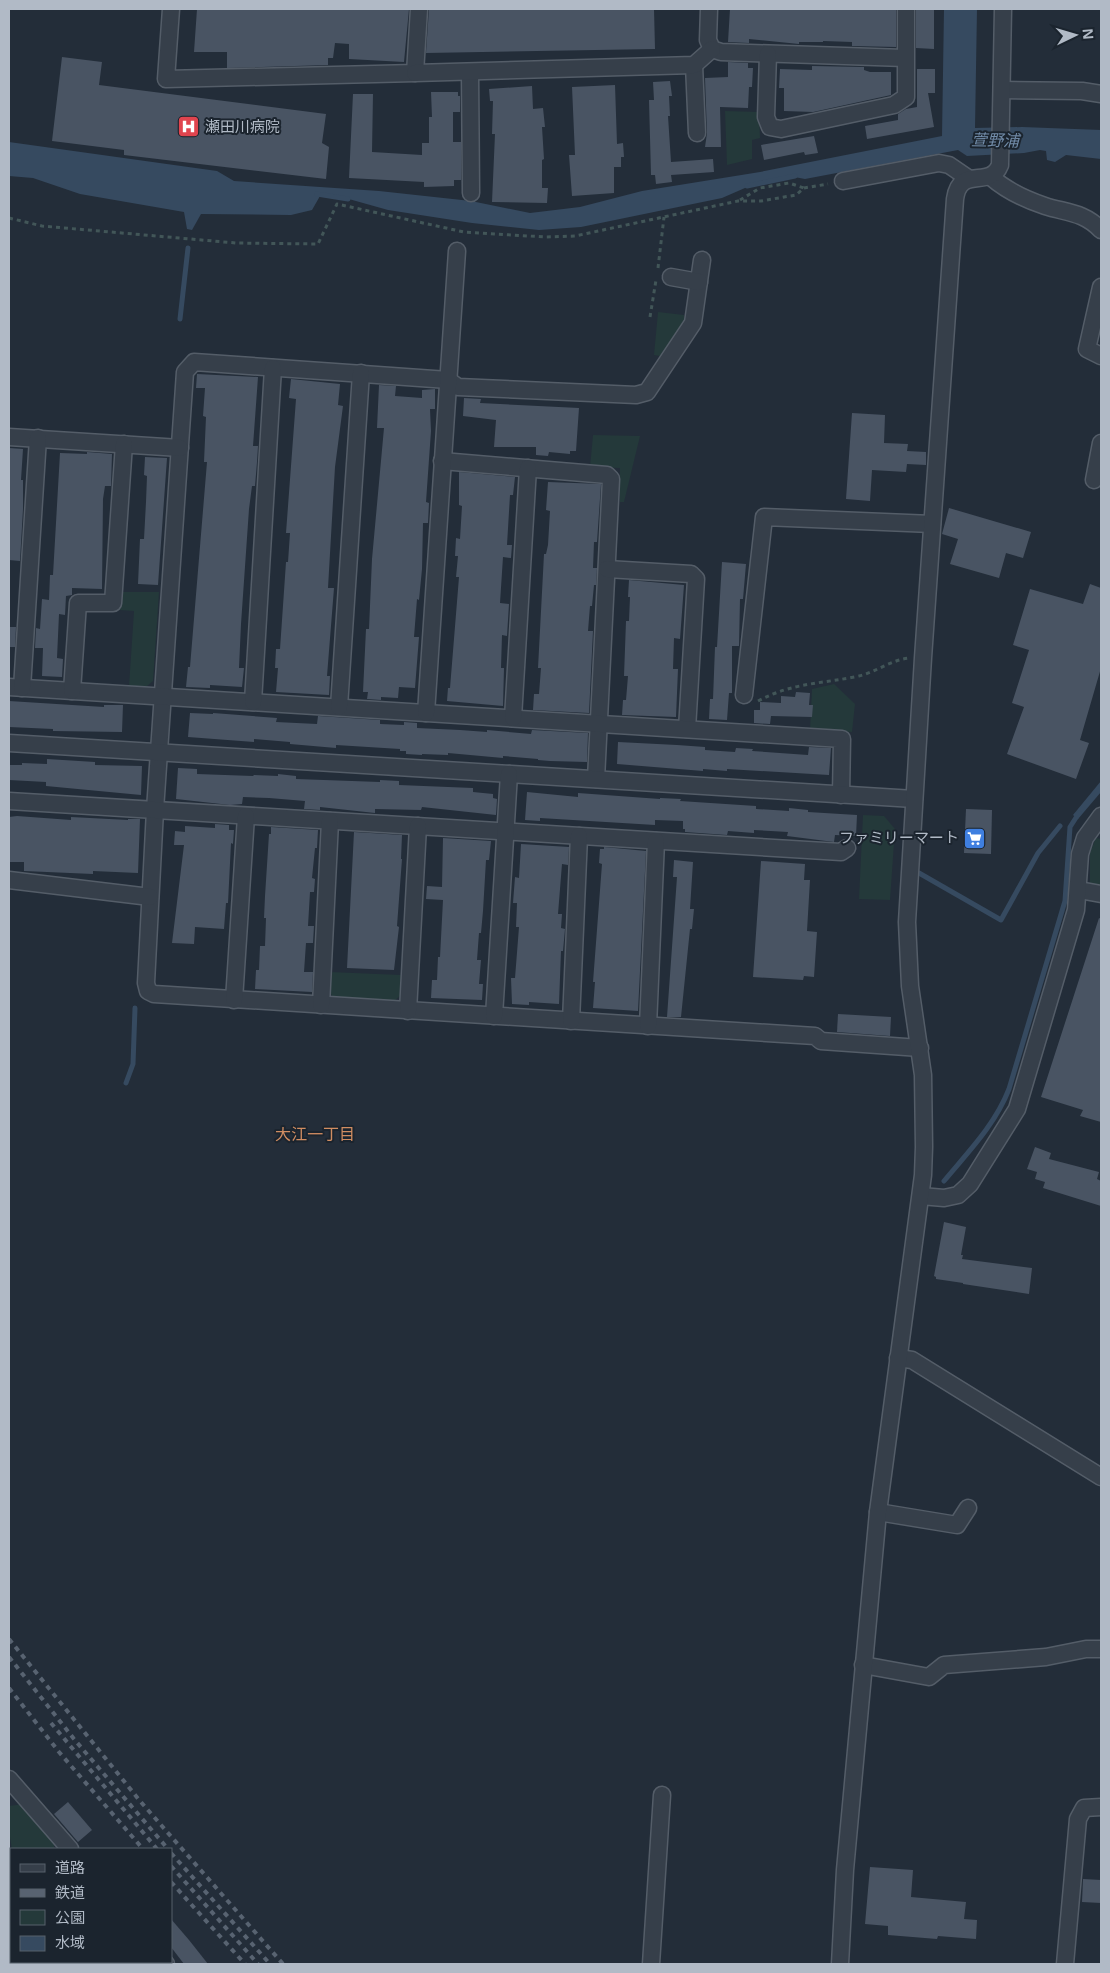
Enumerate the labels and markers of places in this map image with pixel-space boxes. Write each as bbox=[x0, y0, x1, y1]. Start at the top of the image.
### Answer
hospital icon: 瀬田川病院 bbox=[177, 115, 201, 139]
place label: 瀬田川病院 bbox=[205, 116, 280, 136]
supermarket icon: ファミリーマート bbox=[963, 826, 987, 850]
place label: ファミリーマート bbox=[839, 827, 959, 847]

